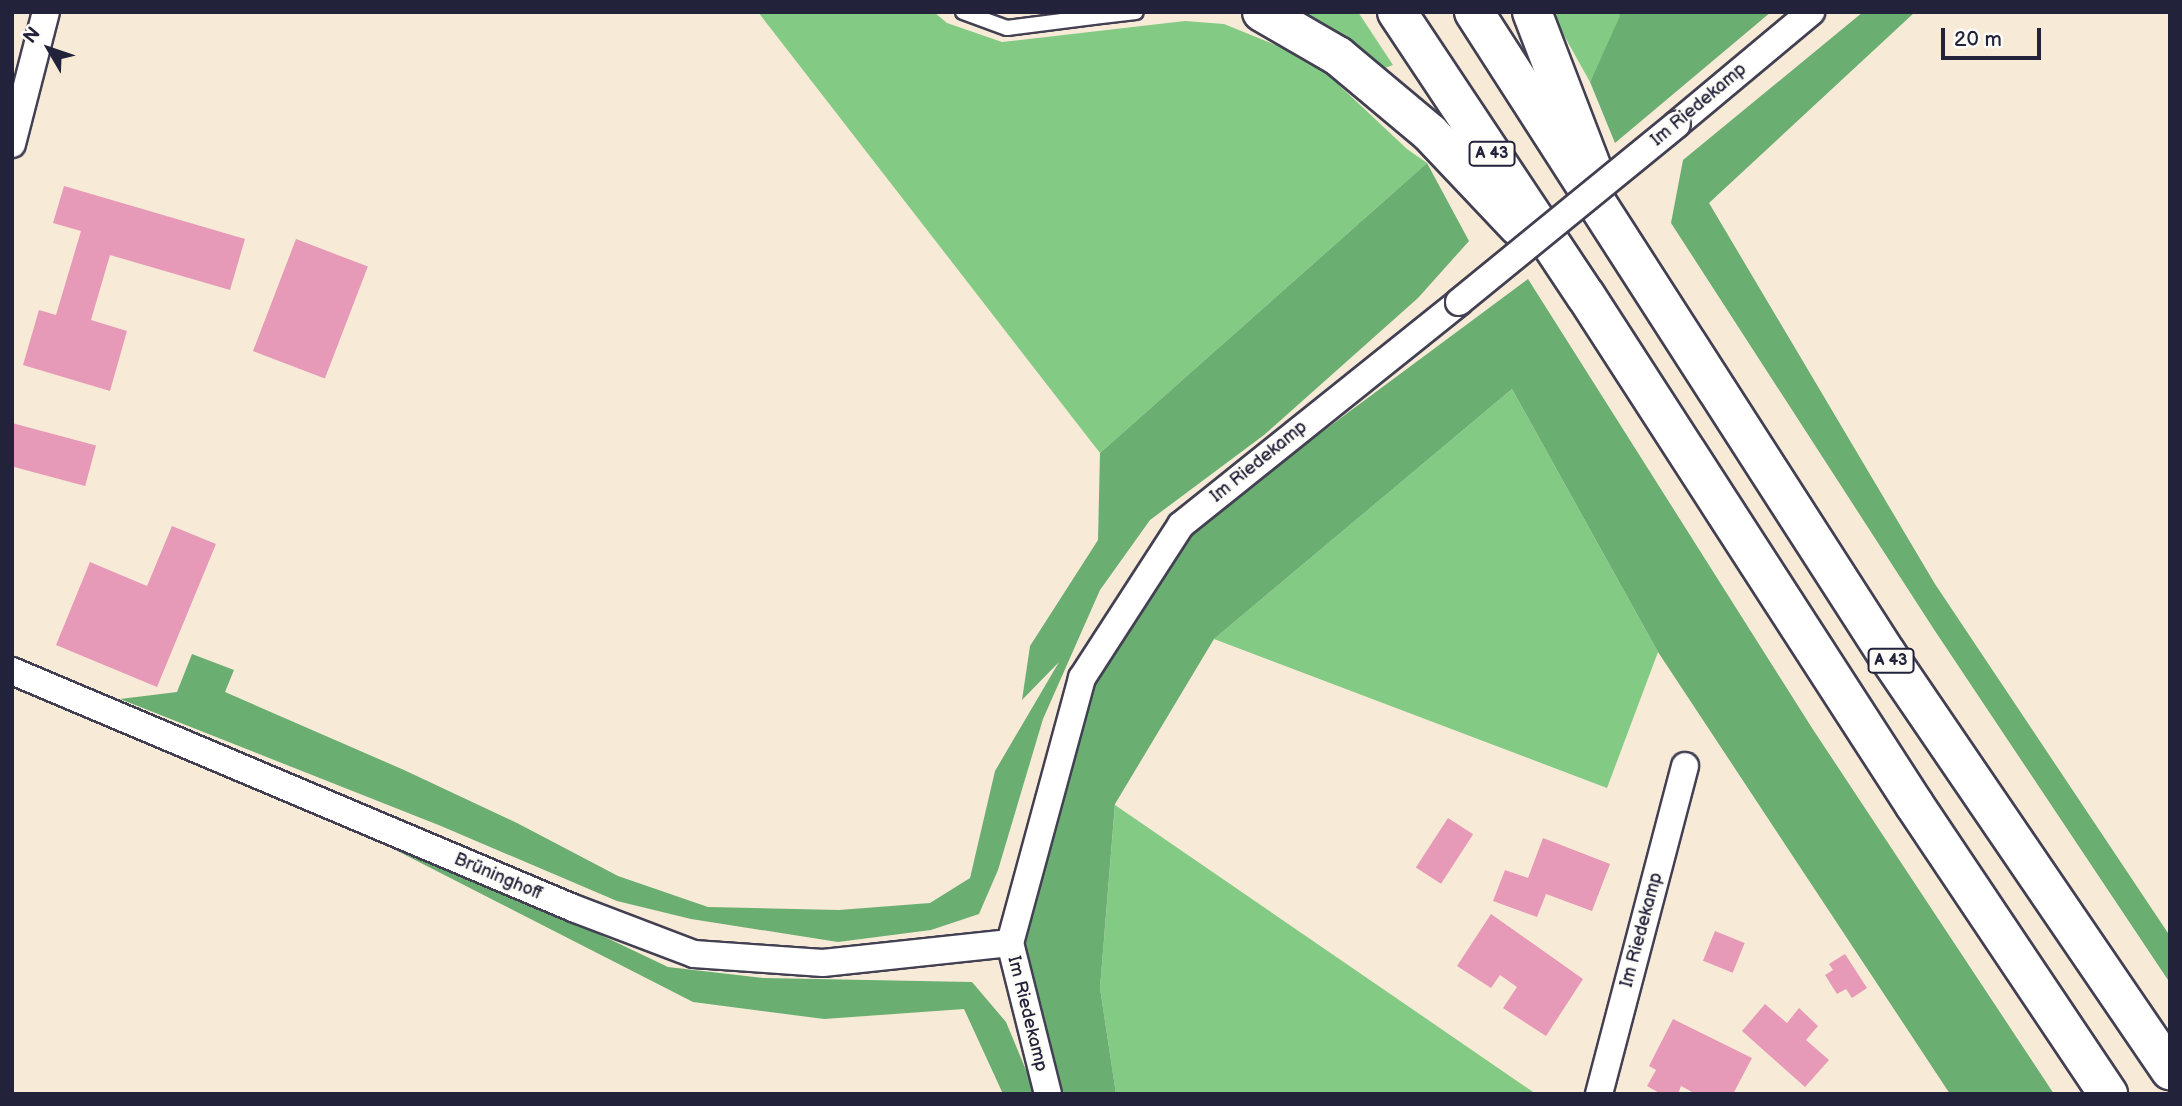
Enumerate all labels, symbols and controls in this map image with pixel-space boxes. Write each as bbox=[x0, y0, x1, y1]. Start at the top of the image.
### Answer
north arrow bbox=[14, 14, 84, 84]
scale bar bbox=[1944, 14, 2044, 58]
text: N bbox=[19, 23, 46, 48]
text: 20 m bbox=[1954, 27, 2002, 52]
street label: Im Riedekamp bbox=[1647, 59, 1751, 151]
road number: A 43 bbox=[1468, 142, 1516, 166]
street label: Im Riedekamp bbox=[1206, 416, 1312, 508]
road number: A 43 bbox=[1867, 648, 1916, 674]
street label: Brüninghoff bbox=[451, 849, 545, 905]
street label: Im Riedekamp bbox=[1616, 870, 1668, 990]
street label: Im Riedekamp bbox=[1002, 954, 1052, 1074]

